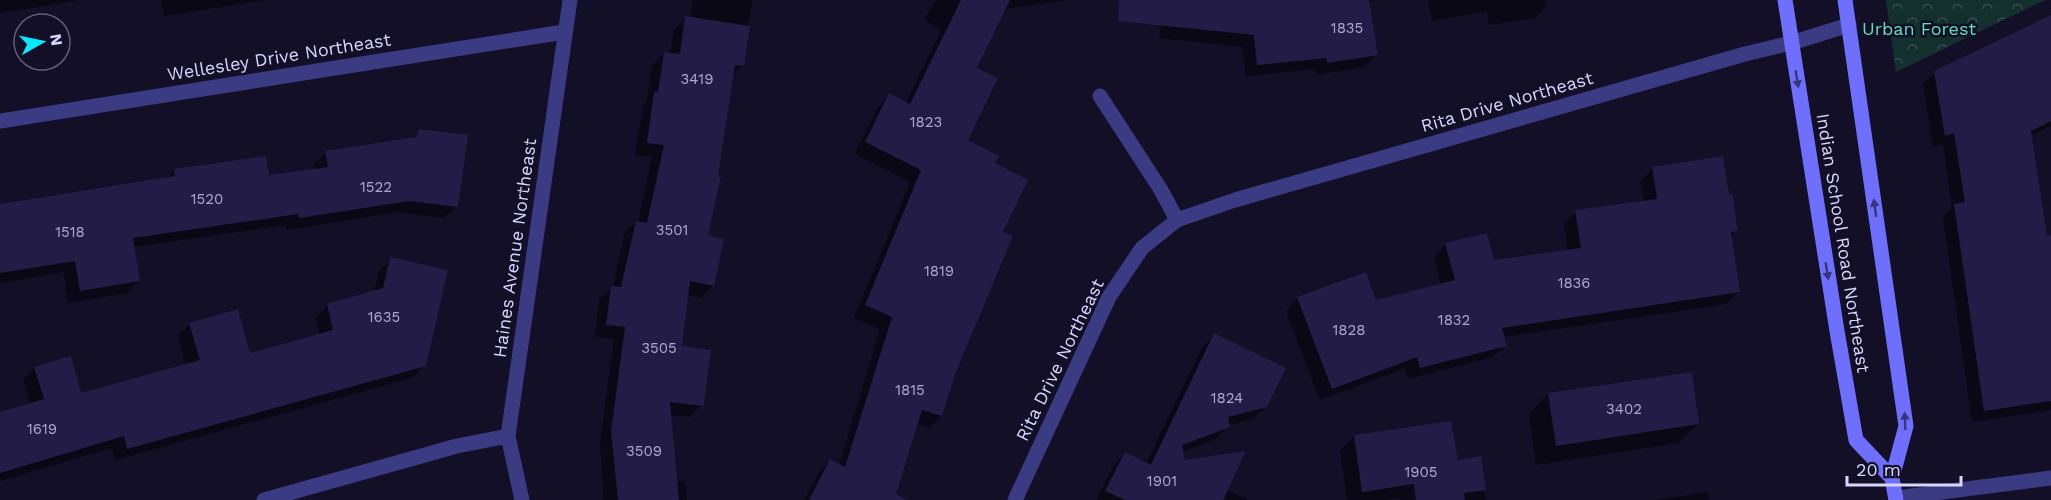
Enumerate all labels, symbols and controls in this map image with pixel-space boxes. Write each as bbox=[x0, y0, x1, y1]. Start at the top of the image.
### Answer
north arrow bbox=[12, 12, 72, 72]
park label: Urban Forest bbox=[1862, 18, 1976, 39]
house number: 1835 bbox=[1331, 19, 1363, 37]
street label: Wellesley Drive Northeast bbox=[166, 28, 393, 85]
text: N bbox=[46, 32, 67, 47]
street label: Rita Drive Northeast bbox=[1418, 67, 1596, 136]
one-way arrow bbox=[1792, 69, 1801, 88]
house number: 3419 bbox=[681, 70, 713, 88]
street label: Indian School Road Northeast bbox=[1813, 112, 1874, 375]
house number: 1823 bbox=[910, 113, 942, 131]
street label: Haines Avenue Northeast bbox=[489, 136, 540, 359]
house number: 1522 bbox=[360, 178, 392, 196]
house number: 1520 bbox=[191, 190, 223, 208]
one-way arrow bbox=[1870, 198, 1879, 217]
house number: 3501 bbox=[656, 221, 688, 239]
house number: 1518 bbox=[55, 223, 85, 241]
house number: 1819 bbox=[924, 262, 954, 280]
one-way arrow bbox=[1823, 262, 1832, 281]
house number: 1836 bbox=[1558, 274, 1590, 292]
street label: Rita Drive Northeast bbox=[1011, 275, 1108, 444]
house number: 1635 bbox=[368, 308, 400, 326]
house number: 1832 bbox=[1438, 311, 1470, 329]
house number: 1828 bbox=[1332, 321, 1366, 339]
house number: 3505 bbox=[641, 339, 677, 357]
house number: 1815 bbox=[895, 381, 925, 399]
house number: 1824 bbox=[1211, 389, 1243, 407]
house number: 3402 bbox=[1606, 400, 1642, 418]
one-way arrow bbox=[1900, 412, 1909, 431]
house number: 1619 bbox=[27, 420, 57, 438]
house number: 3509 bbox=[626, 442, 662, 460]
scale bar bbox=[1847, 449, 1961, 487]
text: 20 m bbox=[1856, 459, 1901, 480]
house number: 1905 bbox=[1404, 463, 1438, 481]
house number: 1901 bbox=[1147, 472, 1177, 490]

